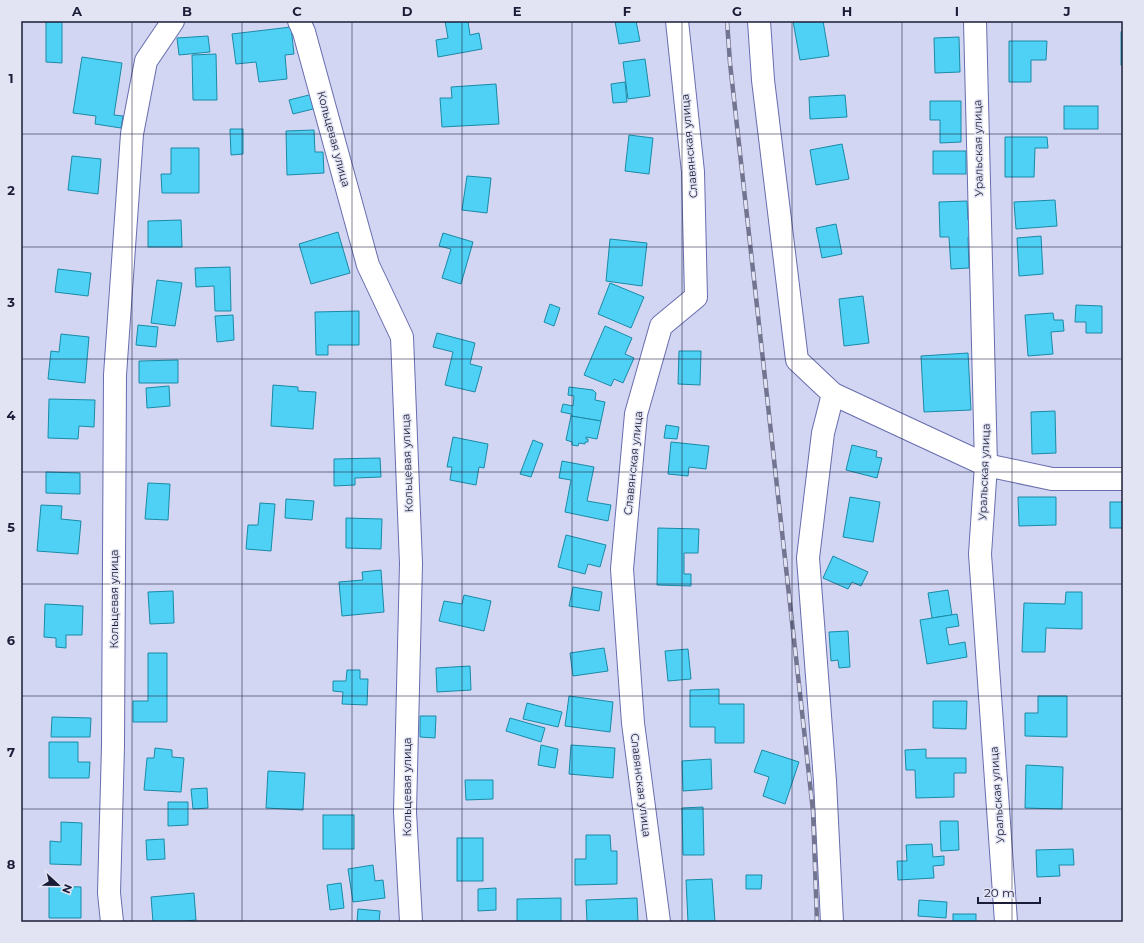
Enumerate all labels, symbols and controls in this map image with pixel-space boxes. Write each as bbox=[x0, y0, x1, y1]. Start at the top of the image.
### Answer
text: A bbox=[71, 3, 83, 19]
text: B bbox=[182, 3, 192, 19]
text: C bbox=[292, 3, 302, 19]
text: D bbox=[402, 3, 413, 19]
text: E bbox=[513, 3, 522, 19]
text: F bbox=[623, 3, 631, 19]
text: G bbox=[732, 3, 742, 19]
text: H bbox=[842, 3, 852, 19]
text: I bbox=[955, 3, 959, 19]
text: J bbox=[1062, 3, 1071, 19]
text: 1 bbox=[8, 70, 14, 86]
street label: Кольцевая улица bbox=[314, 89, 354, 189]
street label: Славянская улица bbox=[677, 93, 701, 199]
street label: Уральская улица bbox=[970, 99, 986, 197]
text: 2 bbox=[7, 182, 15, 198]
text: 3 bbox=[6, 294, 15, 310]
text: 4 bbox=[7, 407, 16, 423]
street label: Славянская улица bbox=[621, 410, 645, 516]
street label: Кольцевая улица bbox=[398, 413, 416, 513]
street label: Уральская улица bbox=[975, 423, 993, 521]
text: 5 bbox=[7, 519, 15, 535]
street label: Кольцевая улица bbox=[107, 550, 121, 648]
text: 6 bbox=[7, 632, 16, 648]
street label: Славянская улица bbox=[628, 732, 654, 838]
street label: Кольцевая улица bbox=[400, 738, 414, 836]
text: 7 bbox=[7, 744, 15, 760]
street label: Уральская улица bbox=[987, 746, 1007, 844]
text: 8 bbox=[7, 856, 16, 872]
north arrow bbox=[38, 865, 78, 905]
scale bar bbox=[978, 879, 1040, 905]
text: N bbox=[59, 882, 75, 895]
text: 20 m bbox=[984, 885, 1015, 900]

